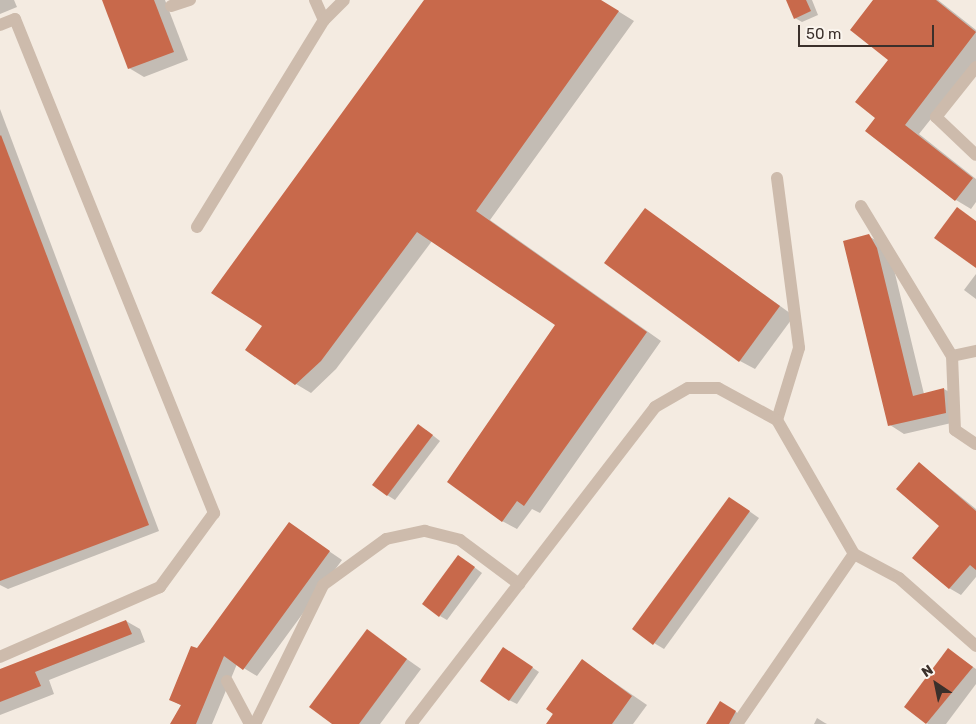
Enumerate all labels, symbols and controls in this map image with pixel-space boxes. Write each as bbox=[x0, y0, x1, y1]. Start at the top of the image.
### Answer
scale bar bbox=[801, 15, 937, 47]
text: 50 m bbox=[806, 25, 841, 43]
north arrow bbox=[911, 659, 961, 709]
text: N bbox=[918, 661, 936, 681]

